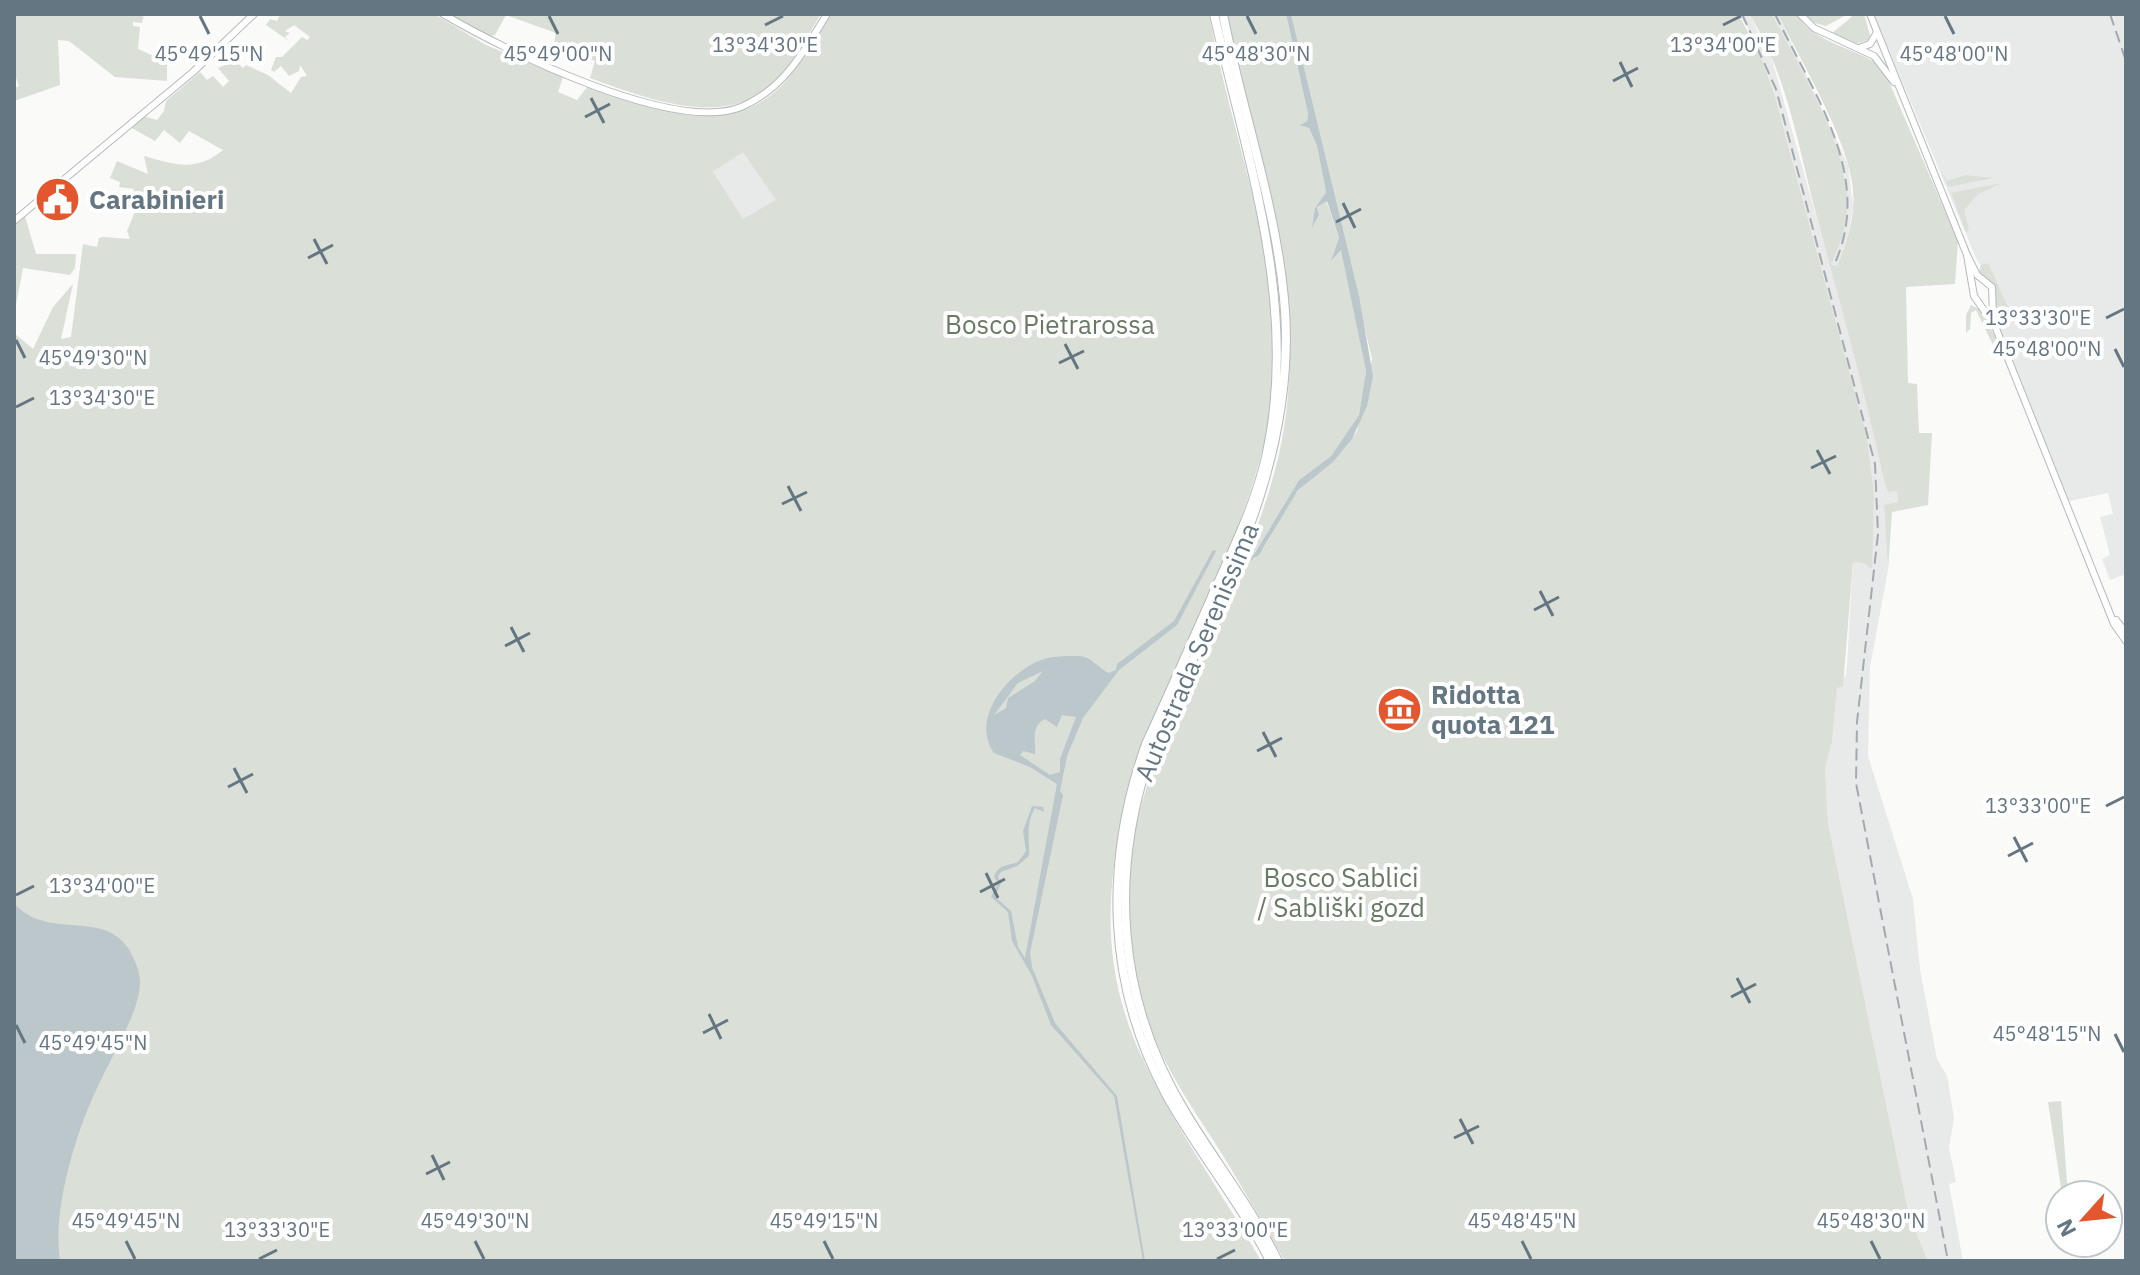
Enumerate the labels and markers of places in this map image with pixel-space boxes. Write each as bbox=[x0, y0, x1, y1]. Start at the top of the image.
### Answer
public building icon: Carabinieri bbox=[34, 176, 82, 224]
place label: Carabinieri bbox=[89, 182, 224, 216]
place label: Ridotta quota 121 bbox=[1431, 677, 1555, 741]
museum icon: Ridotta quota 121 bbox=[1376, 686, 1424, 734]

